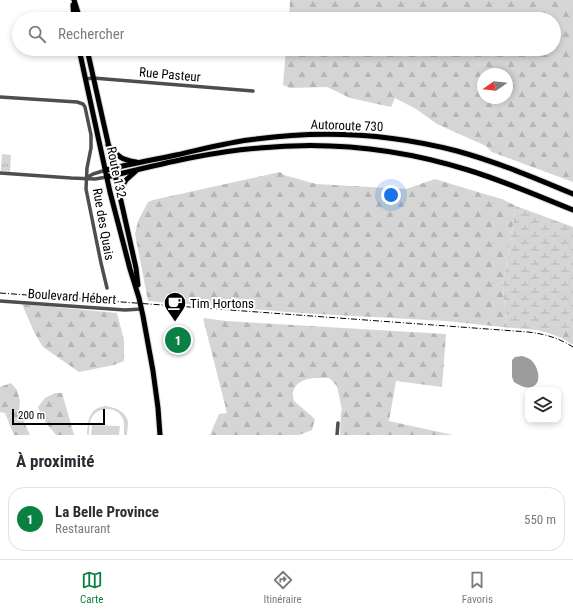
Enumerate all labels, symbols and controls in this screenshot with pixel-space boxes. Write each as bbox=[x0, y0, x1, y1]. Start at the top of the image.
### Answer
search box bbox=[12, 12, 561, 56]
icon: search bbox=[26, 23, 48, 45]
text: Rechercher bbox=[58, 25, 124, 43]
street label: Rue Pasteur bbox=[139, 64, 201, 85]
north arrow bbox=[477, 68, 513, 104]
street label: Autoroute 730 bbox=[310, 117, 384, 134]
street label: Route 132 bbox=[104, 145, 129, 199]
your location bbox=[381, 185, 401, 205]
street label: Rue des Quais bbox=[90, 187, 117, 261]
street label: Boulevard Hébert bbox=[27, 286, 117, 307]
cafe icon: Tim Hortons bbox=[162, 290, 188, 323]
place label: Tim Hortons bbox=[190, 296, 254, 311]
pin: 1 bbox=[165, 325, 191, 355]
map controls bbox=[525, 387, 561, 423]
button: layers bbox=[525, 387, 561, 423]
scale bar bbox=[12, 407, 105, 426]
text: 200 m bbox=[18, 409, 45, 422]
text: À proximité bbox=[16, 451, 94, 471]
text: La Belle Province bbox=[55, 503, 159, 521]
text: 1 bbox=[27, 512, 33, 527]
text: 550 m bbox=[524, 512, 556, 527]
text: Restaurant bbox=[55, 521, 110, 536]
tab: Carte bbox=[80, 569, 104, 606]
tab: Itinéraire bbox=[263, 569, 302, 606]
tab: Favoris bbox=[462, 569, 493, 606]

